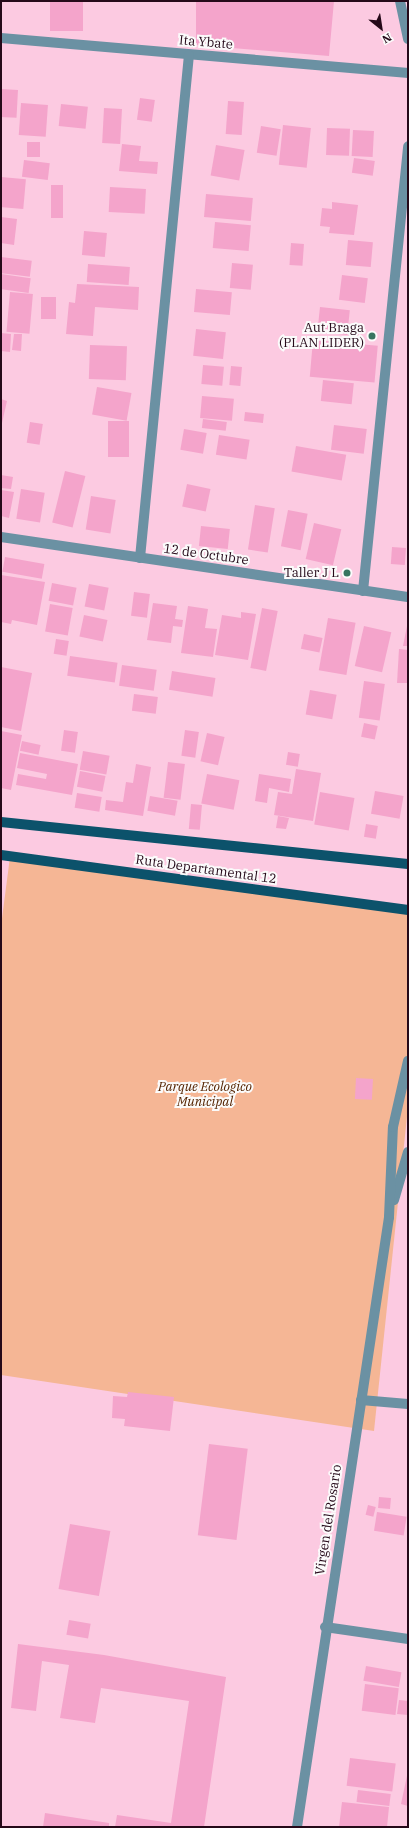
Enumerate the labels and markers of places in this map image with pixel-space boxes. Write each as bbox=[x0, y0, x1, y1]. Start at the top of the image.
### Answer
place label: Aut Braga (PLAN LIDER) bbox=[279, 321, 364, 352]
marker: Aut Braga (PLAN LIDER) bbox=[367, 331, 377, 341]
place label: Taller J L bbox=[284, 565, 339, 581]
marker: Taller J L bbox=[342, 568, 352, 578]

